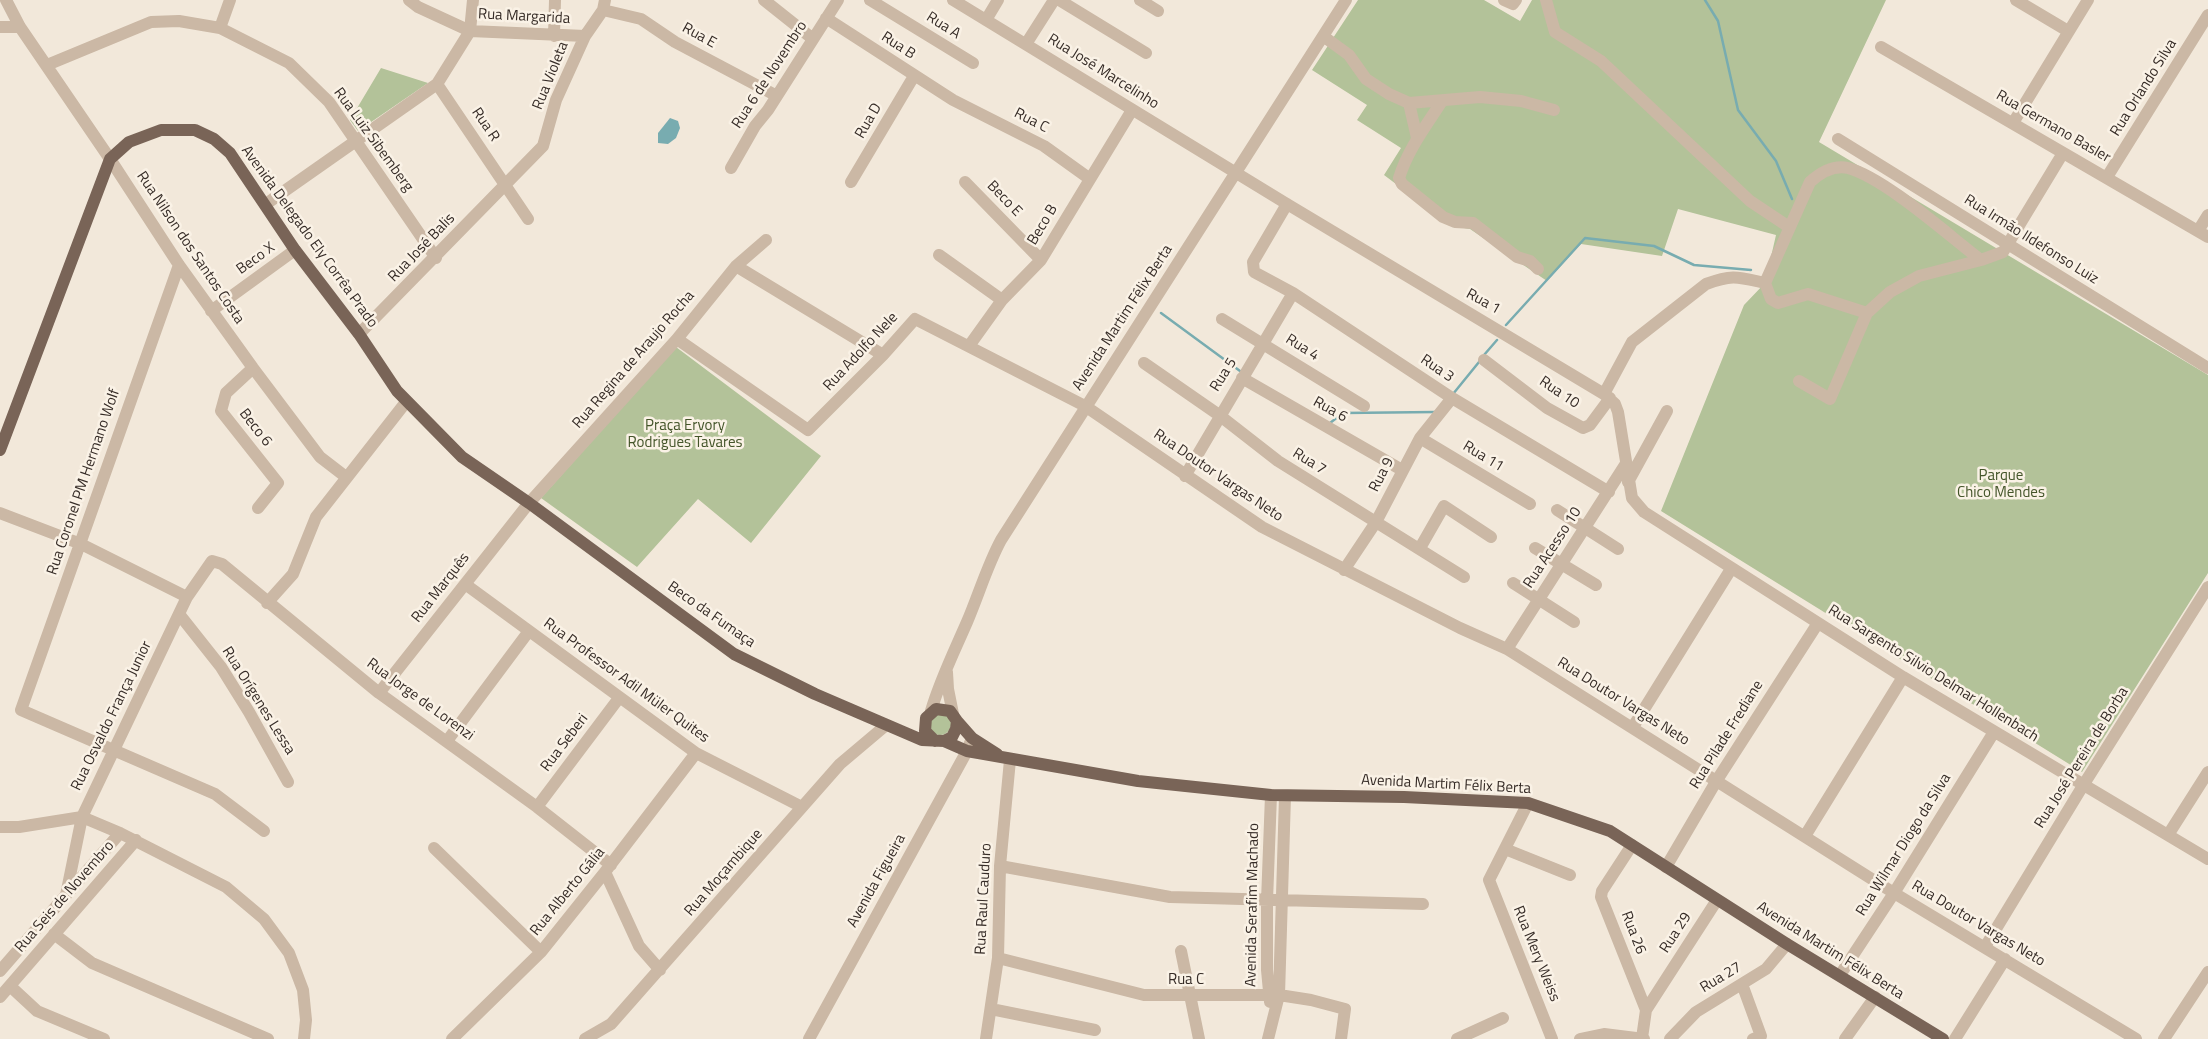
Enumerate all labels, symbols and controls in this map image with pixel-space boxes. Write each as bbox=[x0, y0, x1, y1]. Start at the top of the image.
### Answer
street label: Rua Margarida bbox=[477, 6, 571, 28]
street label: Rua A bbox=[923, 9, 963, 43]
street label: Rua 6 de Novembro bbox=[729, 18, 811, 132]
street label: Rua E bbox=[679, 19, 719, 53]
street label: Rua B bbox=[877, 28, 919, 64]
street label: Rua José Marcelinho bbox=[1044, 30, 1162, 114]
street label: Rua Orlando Silva bbox=[2107, 36, 2181, 140]
street label: Rua Violeta bbox=[529, 39, 573, 113]
street label: Rua Luiz Sibemberg bbox=[329, 84, 417, 196]
street label: Rua Germano Basler bbox=[1993, 87, 2113, 167]
street label: Rua D bbox=[852, 100, 886, 142]
street label: Rua R bbox=[467, 105, 503, 145]
street label: Rua C bbox=[1011, 105, 1051, 137]
street label: Avenida Delegado Ely Corrêa Prado bbox=[237, 143, 381, 331]
street label: Rua Nilson dos Santos Costa bbox=[132, 168, 248, 328]
street label: Beco E bbox=[983, 177, 1025, 221]
street label: Rua Irmão Ildefonso Luiz bbox=[1961, 191, 2101, 289]
street label: Beco B bbox=[1024, 202, 1062, 248]
street label: Rua José Balis bbox=[385, 210, 459, 286]
street label: Beco X bbox=[233, 239, 279, 279]
street label: Avenida Martim Félix Berta bbox=[1069, 242, 1177, 394]
street label: Rua 1 bbox=[1463, 285, 1503, 319]
street label: Rua Regina de Araujo Rocha bbox=[569, 287, 699, 433]
street label: Rua Adolfo Nele bbox=[820, 309, 902, 395]
street label: Rua 4 bbox=[1282, 331, 1322, 365]
street label: Rua 3 bbox=[1417, 351, 1457, 387]
street label: Rua 5 bbox=[1207, 355, 1241, 395]
street label: Rua 10 bbox=[1535, 373, 1583, 413]
street label: Rua Coronel PM Hermano Wolf bbox=[44, 387, 124, 577]
street label: Rua 6 bbox=[1310, 393, 1350, 427]
street label: Beco 6 bbox=[235, 406, 275, 450]
park label: Praça Ervory Rodrigues Tavares bbox=[627, 417, 743, 452]
street label: Rua Doutor Vargas Neto bbox=[1150, 426, 1286, 526]
street label: Rua 11 bbox=[1459, 438, 1507, 476]
street label: Rua 7 bbox=[1289, 445, 1329, 479]
street label: Rua 9 bbox=[1366, 455, 1398, 495]
park label: Parque Chico Mendes bbox=[1957, 467, 2045, 502]
street label: Rua Acesso 10 bbox=[1520, 504, 1586, 592]
street label: Rua Marquês bbox=[408, 550, 474, 626]
street label: Beco da Fumaça bbox=[664, 578, 758, 652]
street label: Rua Sargento Silvio Delmar Hollenbach bbox=[1824, 601, 2042, 747]
street label: Rua Professor Adil Müler Quites bbox=[540, 615, 712, 747]
street label: Rua Osvaldo França Junior bbox=[68, 638, 156, 794]
street label: Rua Orígenes Lessa bbox=[218, 644, 298, 758]
street label: Rua Doutor Vargas Neto bbox=[1554, 654, 1692, 750]
street label: Rua Jorge de Lorenzi bbox=[363, 655, 477, 745]
street label: Rua Pilade Frediane bbox=[1686, 677, 1768, 793]
street label: Rua José Pereira de Borba bbox=[2031, 684, 2133, 832]
street label: Rua Seberi bbox=[537, 711, 593, 775]
street label: Rua Wilmar Diogo da Silva bbox=[1853, 770, 1955, 920]
street label: Avenida Martim Félix Berta bbox=[1361, 772, 1531, 798]
street label: Avenida Serafim Machado bbox=[1243, 823, 1263, 987]
street label: Rua Moçambique bbox=[681, 826, 767, 920]
street label: Avenida Figueira bbox=[844, 831, 910, 931]
street label: Rua Seis de Novembro bbox=[12, 838, 118, 956]
street label: Rua Raul Cauduro bbox=[972, 843, 996, 955]
street label: Rua Alberto Gália bbox=[527, 844, 609, 940]
street label: Rua Doutor Vargas Neto bbox=[1908, 877, 2048, 971]
street label: Avenida Martim Félix Berta bbox=[1753, 898, 1907, 1004]
street label: Rua Mery Weiss bbox=[1509, 904, 1563, 1004]
street label: Rua 26 bbox=[1617, 909, 1649, 957]
street label: Rua 29 bbox=[1656, 909, 1696, 957]
street label: Rua 27 bbox=[1697, 959, 1745, 997]
street label: Rua C bbox=[1168, 971, 1204, 989]

